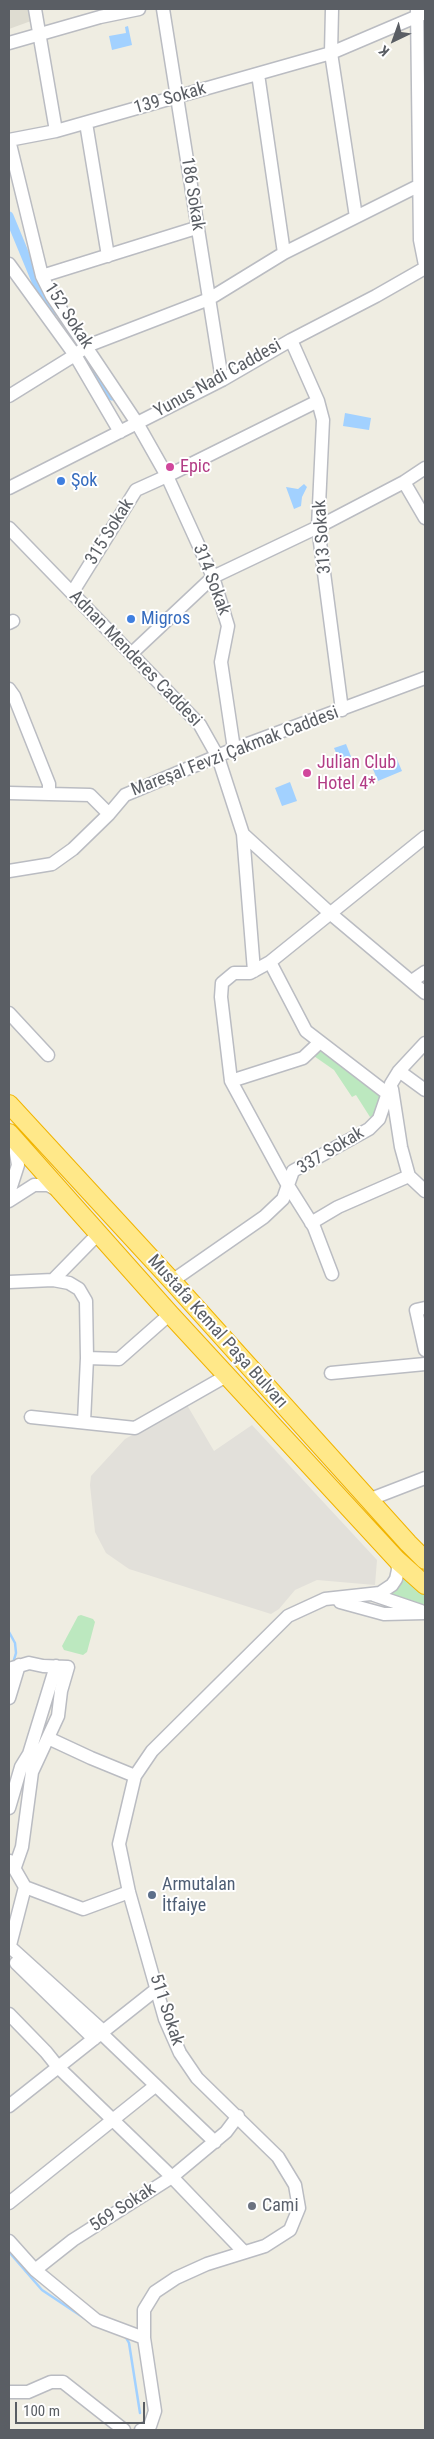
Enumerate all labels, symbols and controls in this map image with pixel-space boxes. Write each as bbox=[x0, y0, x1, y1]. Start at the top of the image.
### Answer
north arrow bbox=[369, 15, 419, 65]
text: K bbox=[376, 43, 392, 60]
street label: 139 Sokak bbox=[131, 78, 209, 120]
street label: 186 Sokak bbox=[176, 156, 208, 232]
street label: 152 Sokak bbox=[39, 279, 97, 353]
street label: Yunus Nadi Caddesi bbox=[151, 335, 285, 423]
place label: Epic bbox=[180, 456, 210, 478]
marker: Epic bbox=[164, 461, 176, 473]
place label: Şok bbox=[71, 470, 97, 492]
marker: Şok bbox=[55, 475, 67, 487]
street label: 315 Sokak bbox=[81, 495, 139, 569]
street label: 313 Sokak bbox=[310, 499, 336, 575]
street label: 314 Sokak bbox=[188, 542, 234, 618]
street label: Adnan Menderes Caddesi bbox=[64, 586, 206, 732]
place label: Migros bbox=[141, 608, 190, 630]
marker: Migros bbox=[125, 613, 137, 625]
street label: Mareşal Fevzi Çakmak Caddesi bbox=[128, 702, 342, 802]
place label: Julian Club Hotel 4* bbox=[317, 752, 396, 794]
marker: Julian Club Hotel 4* bbox=[301, 767, 313, 779]
street label: 337 Sokak bbox=[294, 1123, 368, 1179]
street label: Mustafa Kemal Paşa Bulvarı bbox=[142, 1251, 292, 1413]
place label: Armutalan İtfaiye bbox=[162, 1874, 236, 1916]
marker: Armutalan İtfaiye bbox=[146, 1889, 158, 1901]
street label: 511 Sokak bbox=[144, 1971, 188, 2049]
street label: 569 Sokak bbox=[86, 2179, 160, 2237]
place label: Cami bbox=[262, 2195, 299, 2217]
marker: Cami bbox=[246, 2200, 258, 2212]
scale bar bbox=[18, 2392, 148, 2424]
text: 100 m bbox=[23, 2402, 60, 2420]

